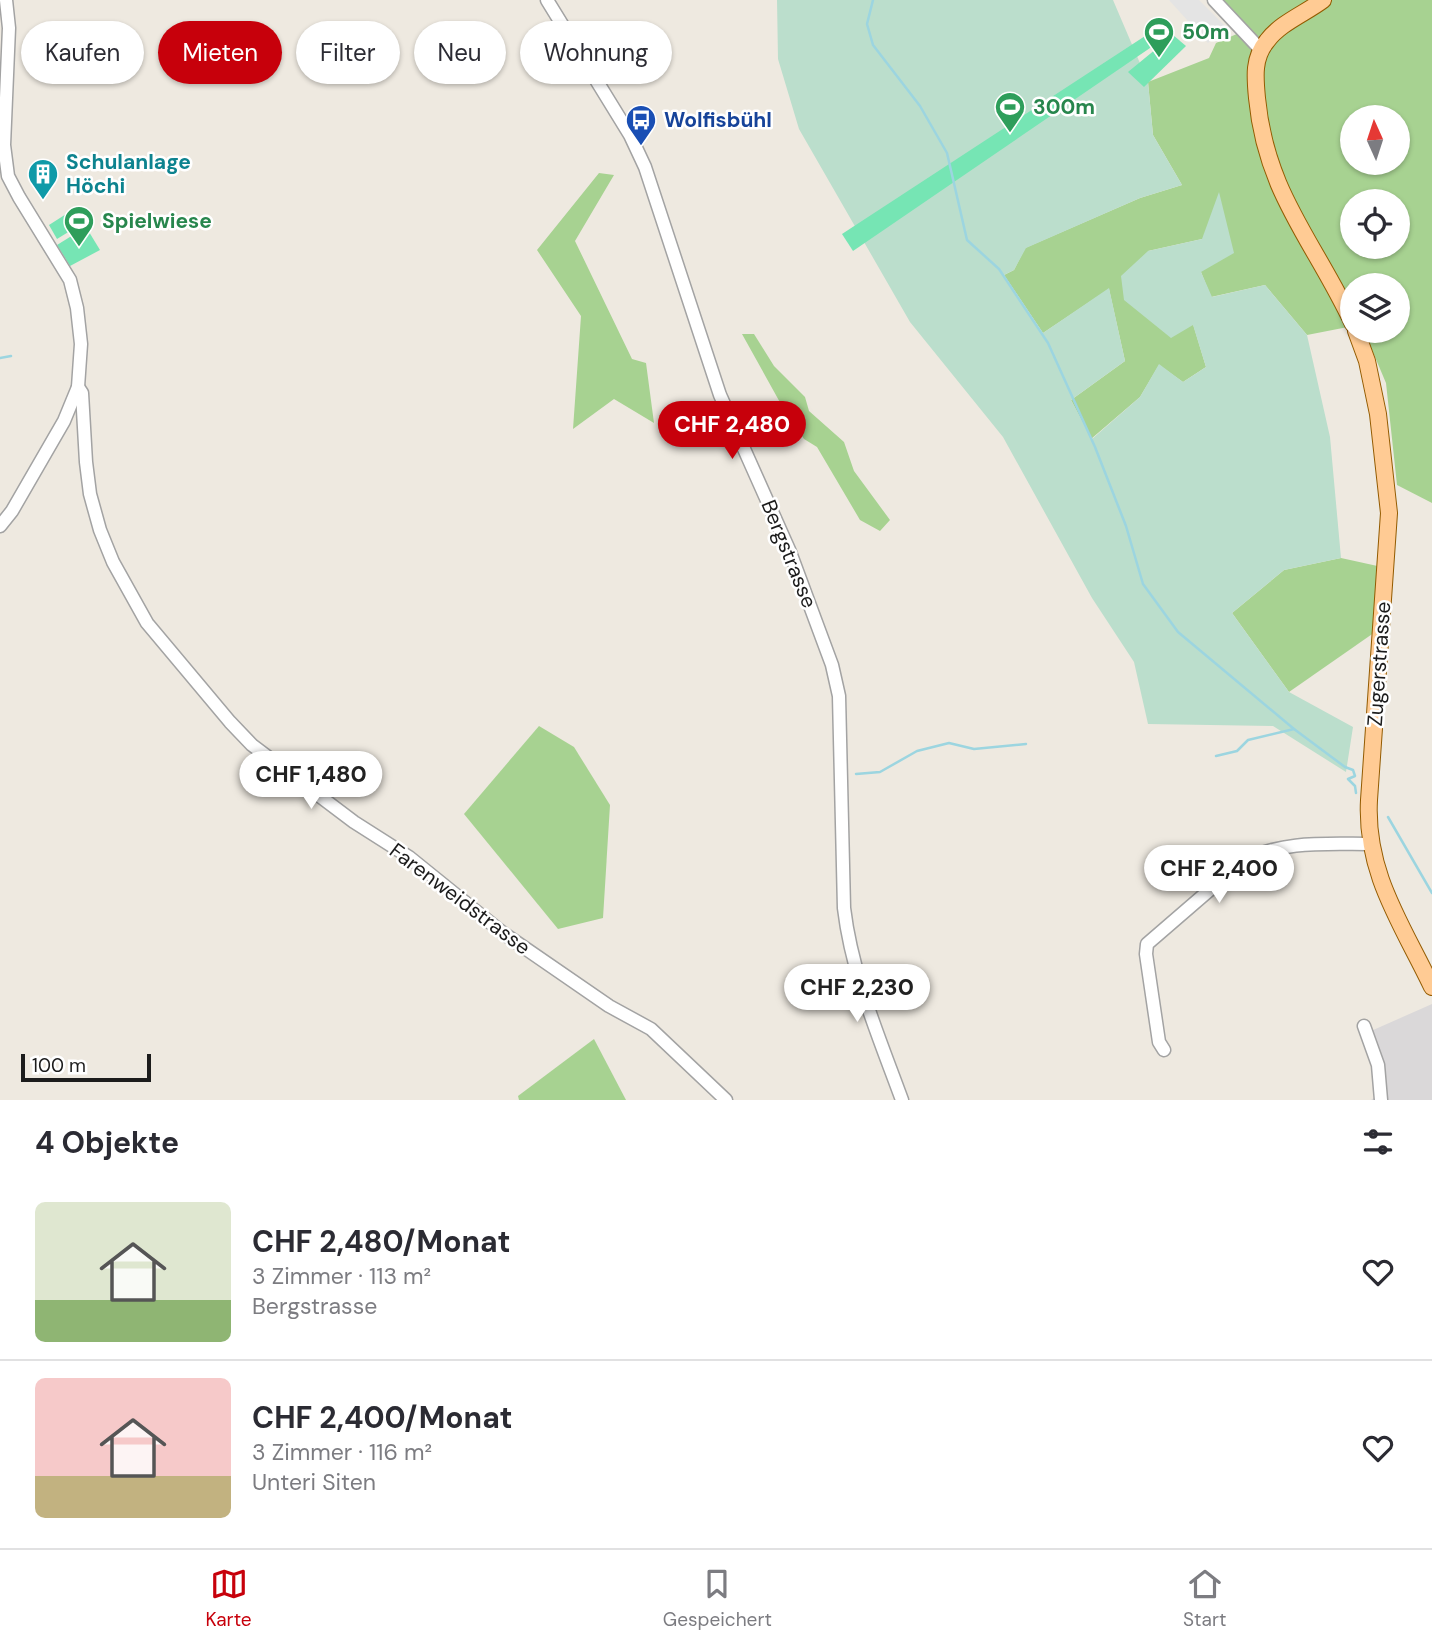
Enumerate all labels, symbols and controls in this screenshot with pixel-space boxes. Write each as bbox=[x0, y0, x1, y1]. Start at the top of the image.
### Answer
sports icon: 50m bbox=[1142, 15, 1176, 59]
place label: 50m bbox=[1182, 18, 1230, 46]
chip: Kaufen bbox=[21, 21, 144, 84]
chip: Mieten bbox=[158, 21, 282, 84]
chip: Filter bbox=[296, 21, 400, 84]
chip: Neu bbox=[414, 21, 506, 84]
chip: Wohnung bbox=[520, 21, 672, 84]
sports icon: 300m bbox=[993, 90, 1027, 134]
place label: 300m bbox=[1033, 93, 1095, 121]
bus stop icon: Wolfisbühl bbox=[624, 103, 658, 147]
north arrow bbox=[1340, 105, 1410, 175]
map controls bbox=[1340, 105, 1410, 343]
place label: Wolfisbühl bbox=[664, 106, 772, 134]
place label: Schulanlage Höchi bbox=[66, 148, 191, 200]
building icon: Schulanlage Höchi bbox=[26, 157, 60, 201]
button: locate bbox=[1340, 189, 1410, 259]
sports icon: Spielwiese bbox=[62, 204, 96, 248]
place label: Spielwiese bbox=[102, 207, 212, 235]
button: layers bbox=[1340, 273, 1410, 343]
pin: CHF 2,480 bbox=[652, 402, 812, 461]
text: CHF 2,480 bbox=[674, 409, 790, 439]
street label: Bergstrasse bbox=[755, 496, 823, 612]
street label: Zugerstrasse bbox=[1361, 601, 1397, 727]
pin: CHF 1,480 bbox=[231, 752, 391, 811]
text: CHF 1,480 bbox=[255, 759, 367, 789]
street label: Farenweidstrasse bbox=[384, 837, 536, 961]
pin: CHF 2,400 bbox=[1139, 846, 1299, 905]
text: CHF 2,400 bbox=[1160, 853, 1278, 883]
pin: CHF 2,230 bbox=[777, 964, 937, 1024]
text: CHF 2,230 bbox=[800, 972, 914, 1002]
scale bar bbox=[21, 1051, 150, 1083]
text: 100 m bbox=[32, 1053, 86, 1078]
text: 4 Objekte bbox=[35, 1123, 179, 1162]
icon: filters bbox=[1359, 1123, 1397, 1161]
text: CHF 2,480/Monat bbox=[252, 1222, 510, 1261]
icon: home bbox=[91, 1230, 175, 1314]
icon: heart bbox=[1359, 1253, 1397, 1291]
text: 3 Zimmer · 113 m² bbox=[252, 1261, 431, 1291]
text: Bergstrasse bbox=[252, 1291, 377, 1321]
text: CHF 2,400/Monat bbox=[252, 1398, 513, 1437]
icon: home bbox=[91, 1406, 175, 1490]
icon: heart bbox=[1359, 1429, 1397, 1467]
text: 3 Zimmer · 116 m² bbox=[252, 1437, 432, 1467]
text: Unteri Siten bbox=[252, 1467, 376, 1497]
tab: Karte bbox=[206, 1565, 252, 1632]
tab: Gespeichert bbox=[663, 1565, 772, 1632]
tab: Start bbox=[1183, 1565, 1226, 1632]

